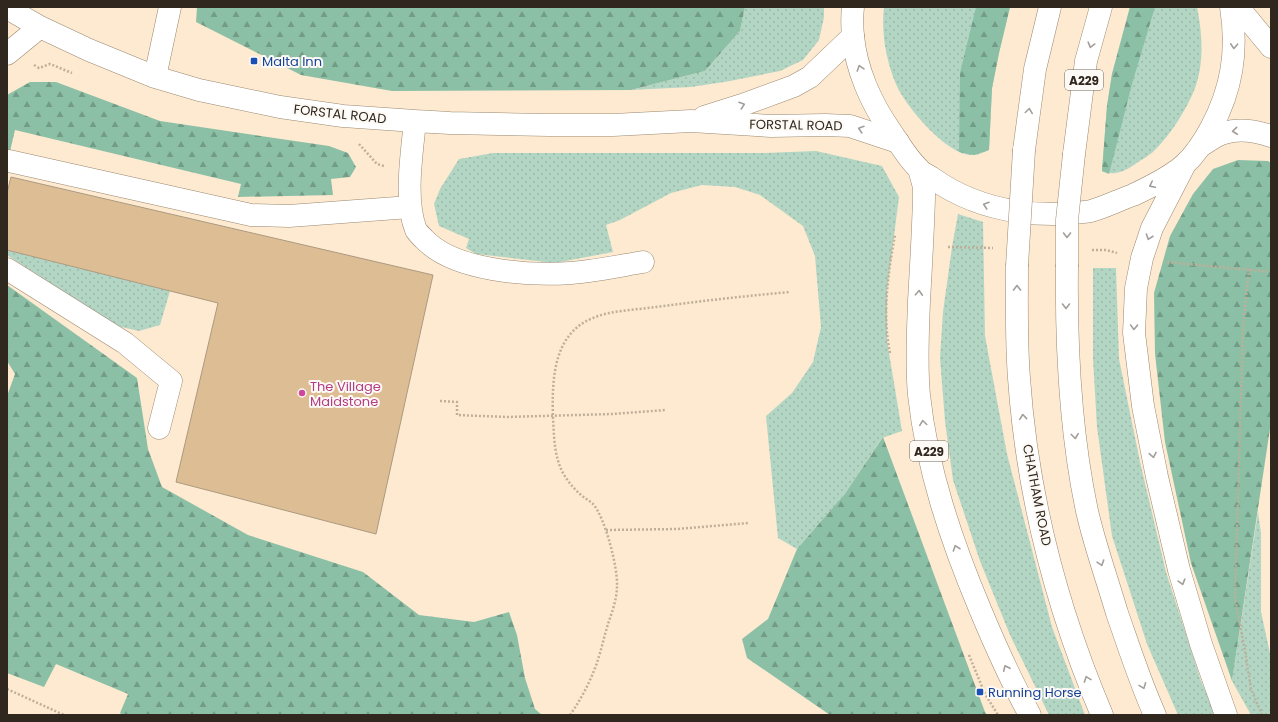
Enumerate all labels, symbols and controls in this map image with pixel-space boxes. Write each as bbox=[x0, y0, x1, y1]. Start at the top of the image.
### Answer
one-way arrow bbox=[1087, 41, 1095, 48]
one-way arrow bbox=[1229, 43, 1238, 49]
place label: Malta Inn bbox=[262, 52, 322, 71]
marker: Malta Inn bbox=[249, 56, 259, 66]
one-way arrow bbox=[856, 64, 865, 71]
road number: A229 bbox=[1065, 70, 1103, 90]
street label: FORSTAL ROAD bbox=[293, 100, 387, 128]
one-way arrow bbox=[738, 101, 745, 110]
one-way arrow bbox=[1024, 108, 1033, 114]
street label: FORSTAL ROAD bbox=[749, 115, 843, 135]
one-way arrow bbox=[858, 125, 865, 134]
one-way arrow bbox=[1232, 126, 1238, 135]
one-way arrow bbox=[1149, 181, 1157, 188]
one-way arrow bbox=[983, 202, 990, 210]
one-way arrow bbox=[1063, 232, 1071, 238]
one-way arrow bbox=[1145, 233, 1154, 240]
one-way arrow bbox=[1013, 285, 1021, 291]
one-way arrow bbox=[915, 290, 924, 296]
one-way arrow bbox=[1062, 303, 1070, 309]
one-way arrow bbox=[1130, 324, 1139, 330]
place label: The Village Maidstone bbox=[310, 377, 381, 411]
marker: The Village Maidstone bbox=[297, 388, 307, 398]
one-way arrow bbox=[1019, 414, 1028, 420]
one-way arrow bbox=[919, 420, 928, 426]
one-way arrow bbox=[1070, 433, 1079, 439]
road number: A229 bbox=[910, 441, 948, 461]
street label: CHATHAM ROAD bbox=[1018, 442, 1056, 548]
one-way arrow bbox=[1148, 452, 1156, 458]
one-way arrow bbox=[953, 545, 961, 552]
one-way arrow bbox=[1096, 559, 1105, 566]
one-way arrow bbox=[1177, 578, 1186, 585]
one-way arrow bbox=[1003, 665, 1011, 672]
one-way arrow bbox=[1084, 676, 1092, 683]
one-way arrow bbox=[1139, 682, 1147, 689]
place label: Running Horse bbox=[988, 683, 1082, 702]
marker: Running Horse bbox=[975, 687, 985, 697]

